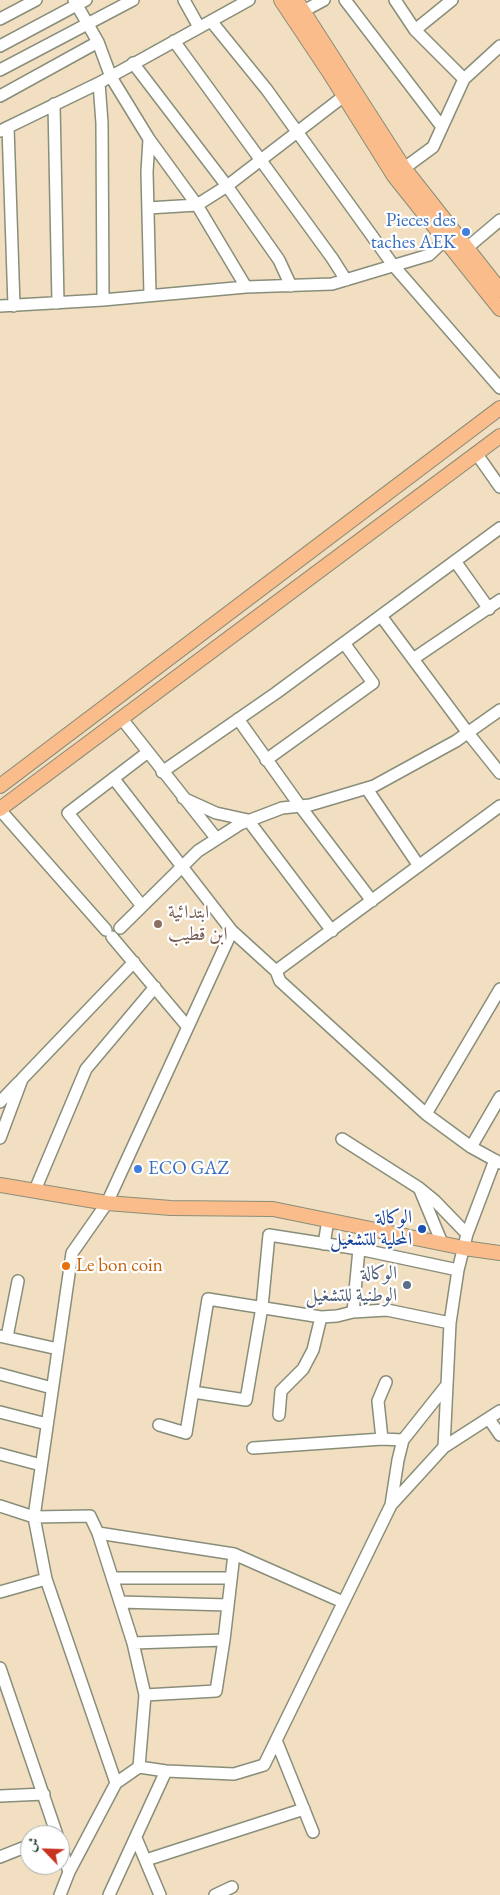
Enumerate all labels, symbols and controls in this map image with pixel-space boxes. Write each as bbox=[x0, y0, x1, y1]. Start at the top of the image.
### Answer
place label: Pieces des taches AEK bbox=[371, 210, 456, 254]
marker: Pieces des taches AEK bbox=[460, 226, 472, 238]
place label: ابتدائية ابن قطيب bbox=[168, 902, 228, 946]
marker: ابتدائية ابن قطيب bbox=[152, 918, 164, 930]
place label: ECO GAZ bbox=[148, 1158, 229, 1180]
marker: ECO GAZ bbox=[132, 1163, 144, 1175]
place label: الوكالة المحلية للتشغيل bbox=[330, 1207, 412, 1251]
marker: الوكالة المحلية للتشغيل bbox=[416, 1223, 428, 1235]
place label: Le bon coin bbox=[76, 1255, 163, 1277]
marker: Le bon coin bbox=[60, 1260, 72, 1272]
place label: الوكالة الوطنية للتشغيل bbox=[305, 1263, 397, 1307]
marker: الوكالة الوطنية للتشغيل bbox=[401, 1279, 413, 1291]
north arrow bbox=[20, 1825, 70, 1875]
text: ش bbox=[21, 1834, 43, 1854]

